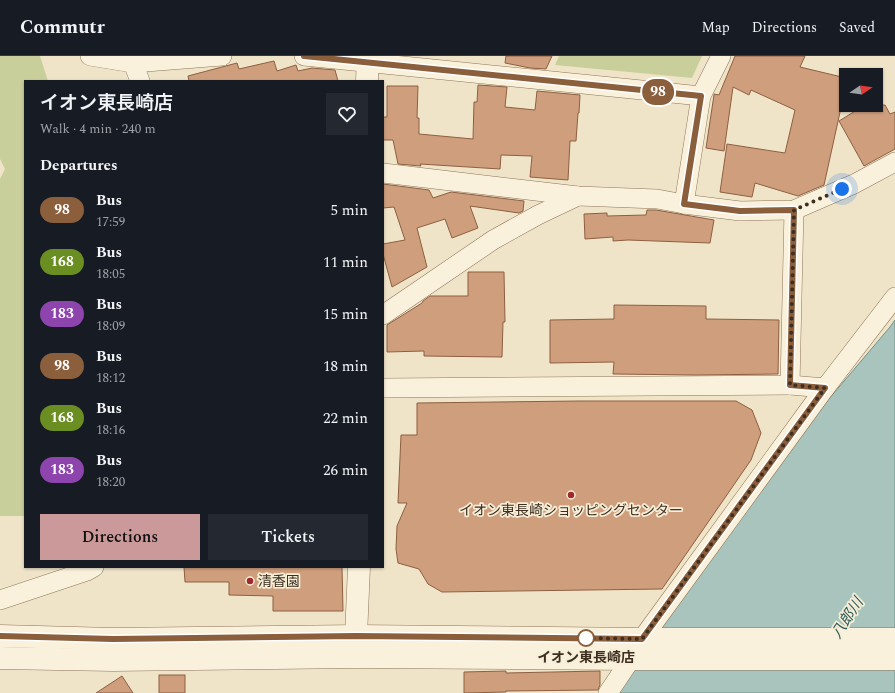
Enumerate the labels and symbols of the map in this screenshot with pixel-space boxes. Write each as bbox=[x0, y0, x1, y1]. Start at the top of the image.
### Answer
north arrow bbox=[839, 68, 883, 112]
line badge: 98 bbox=[640, 79, 676, 105]
your location bbox=[832, 179, 852, 199]
marker: イオン東長崎ショッピングセンター bbox=[566, 490, 576, 500]
place label: イオン東長崎ショッピングセンター bbox=[459, 500, 683, 521]
place label: 清香園 bbox=[258, 571, 300, 592]
marker: 清香園 bbox=[245, 576, 255, 586]
water label: 八郎川 bbox=[826, 591, 870, 643]
marker: イオン東長崎店 bbox=[577, 629, 595, 647]
place label: イオン東長崎店 bbox=[537, 647, 635, 668]

